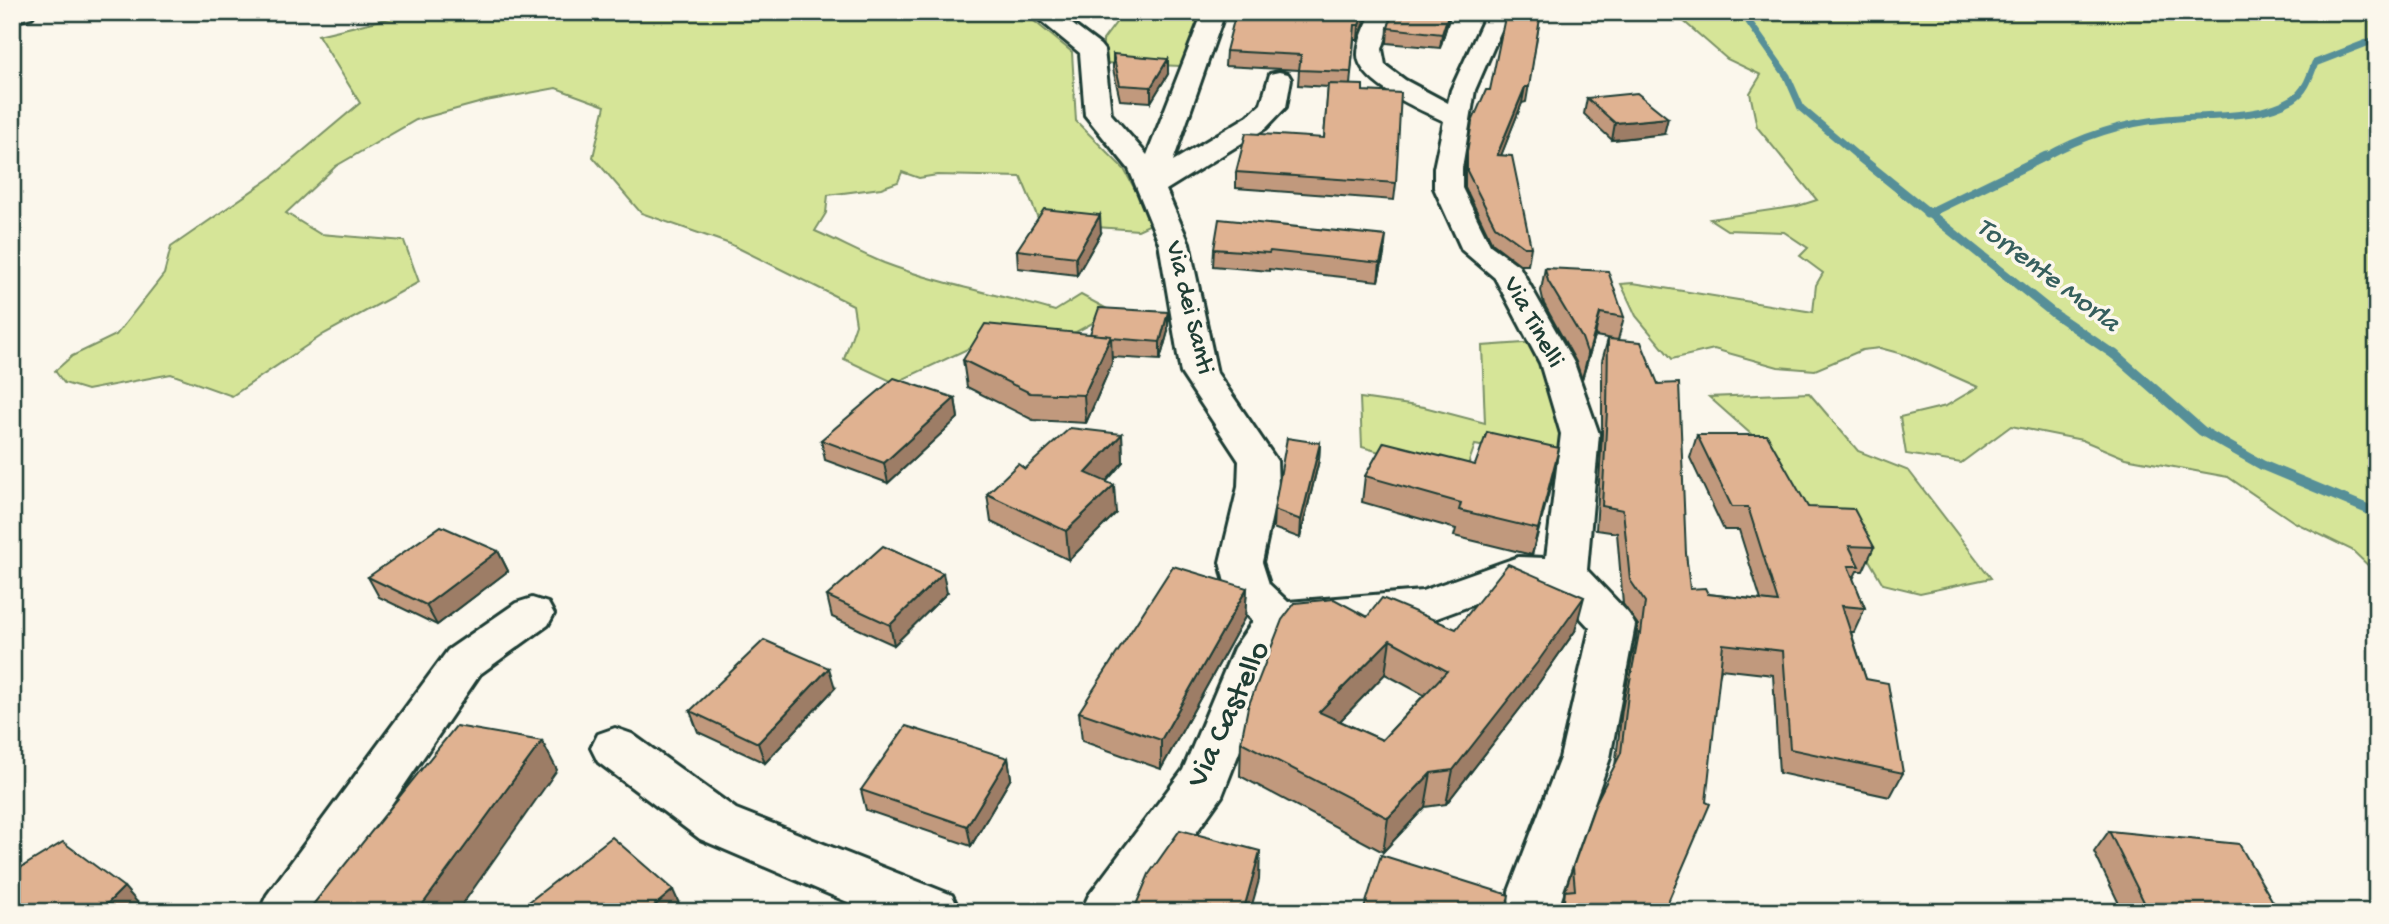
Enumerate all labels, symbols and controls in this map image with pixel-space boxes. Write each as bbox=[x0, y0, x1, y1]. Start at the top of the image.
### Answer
water label: Torrente Morla bbox=[1969, 211, 2126, 342]
street label: Via dei Santi bbox=[1156, 237, 1220, 378]
street label: Via Tinelli bbox=[1494, 271, 1570, 374]
street label: Via Castello bbox=[1179, 636, 1280, 795]

